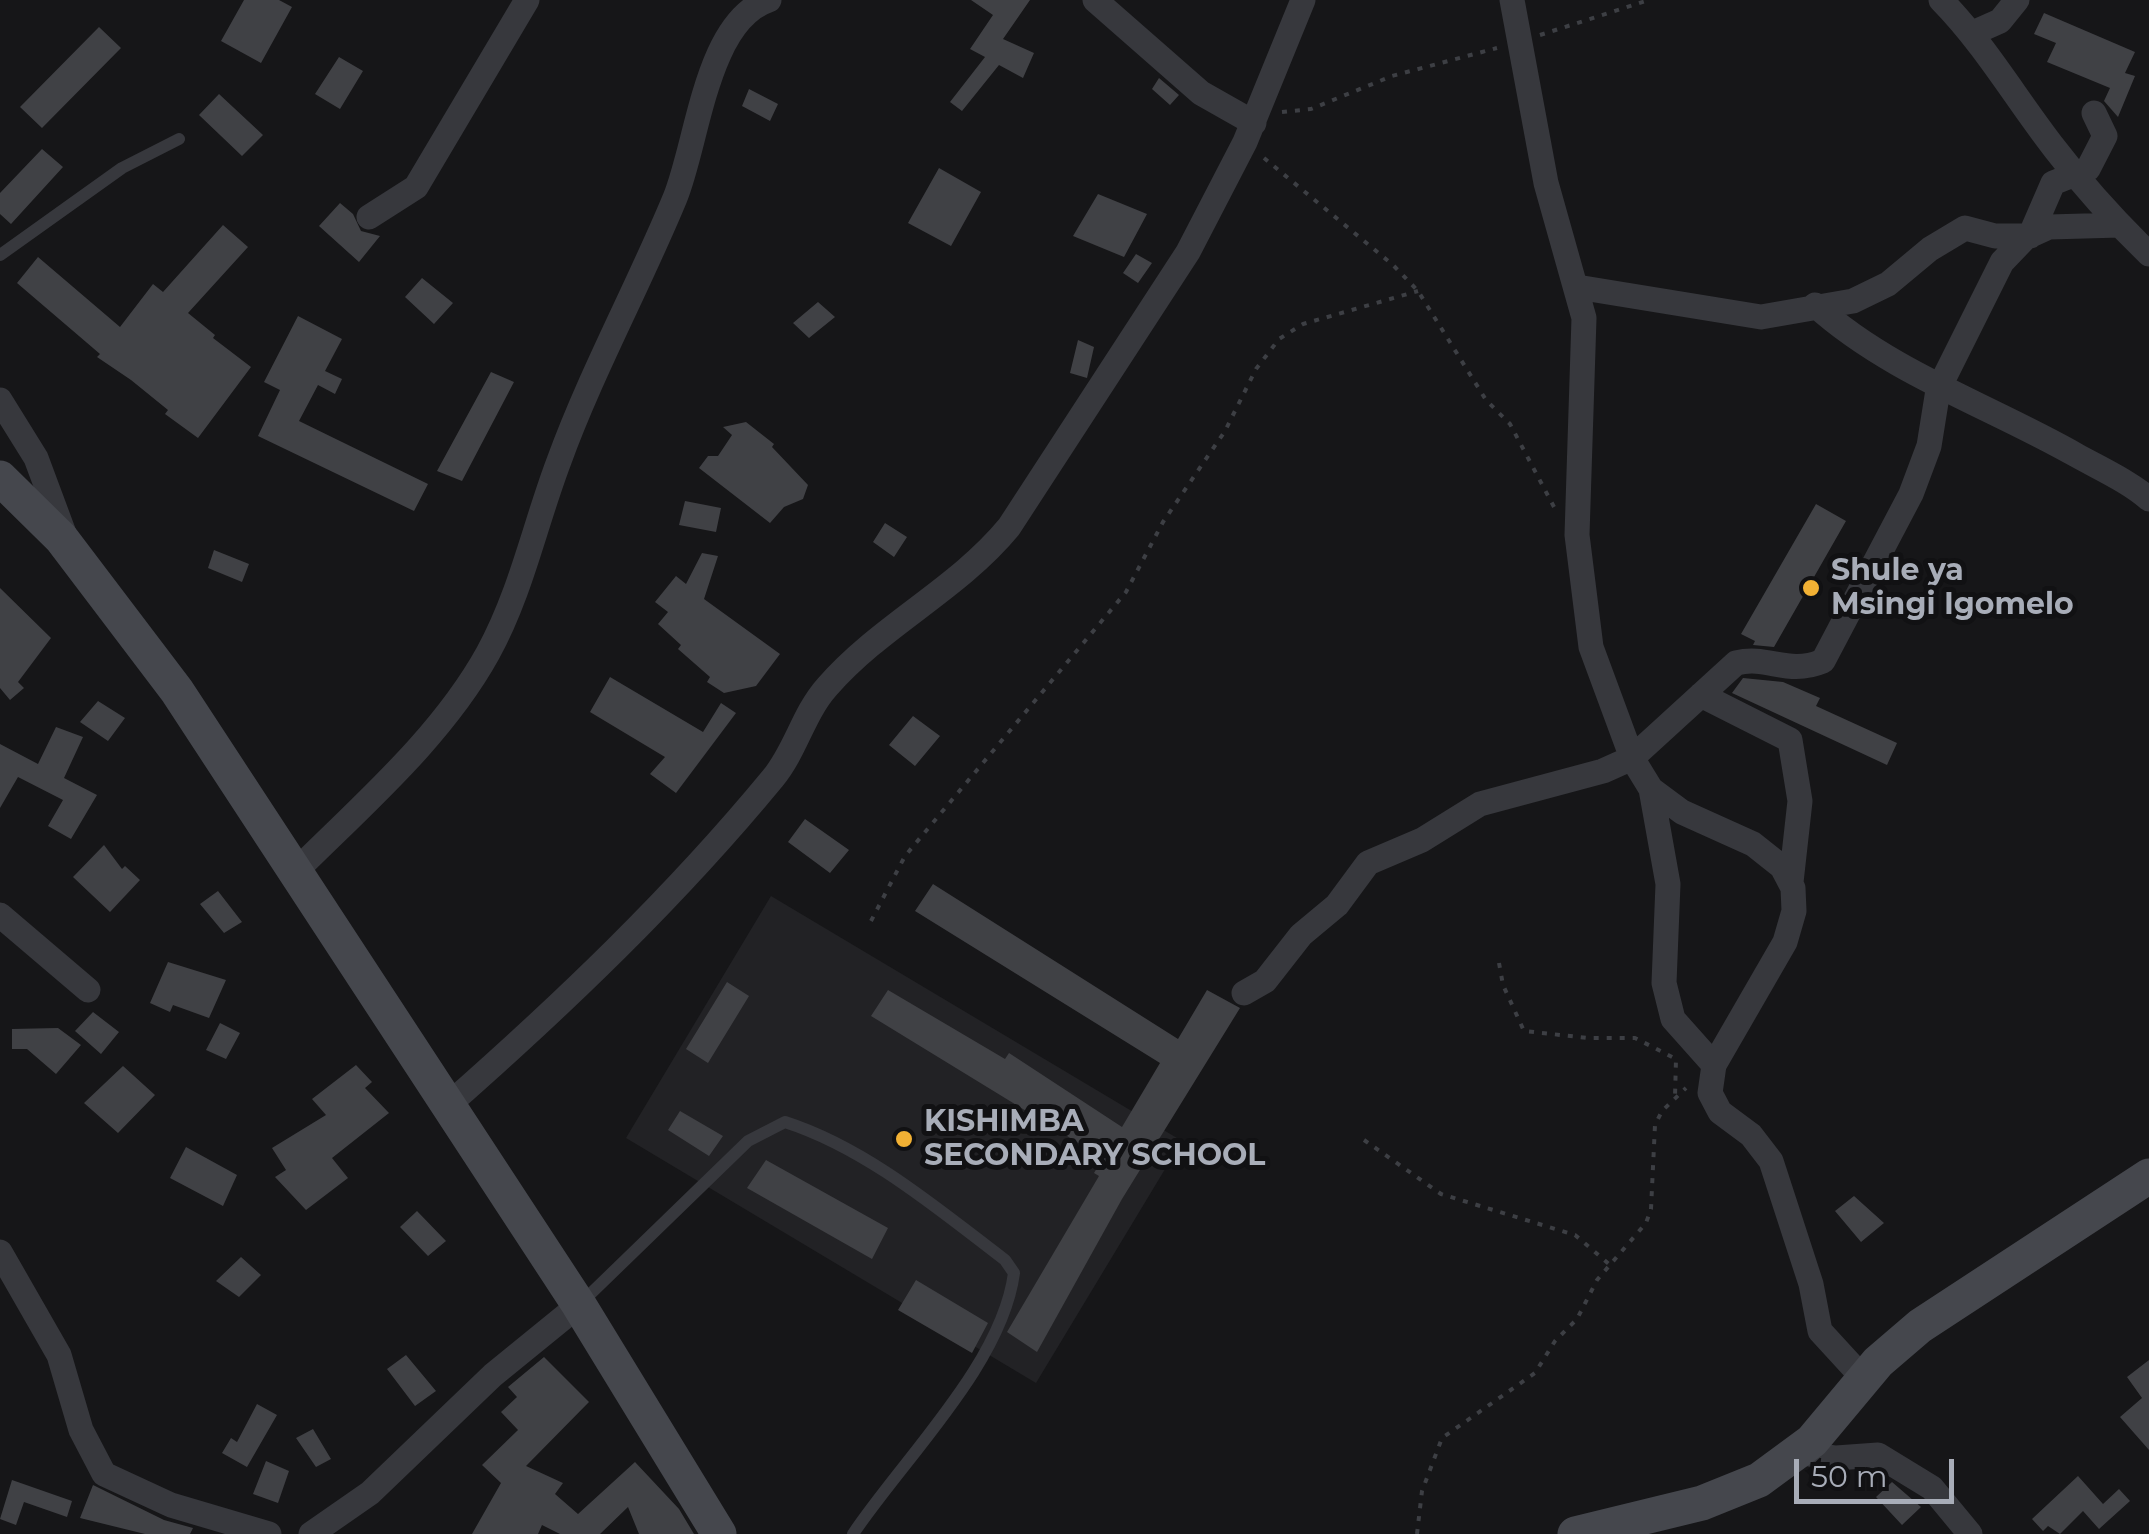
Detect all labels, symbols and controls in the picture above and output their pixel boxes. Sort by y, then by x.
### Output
place label: Shule ya Msingi Igomelo [1831,553,2074,624]
marker: Shule ya Msingi Igomelo [1800,577,1822,599]
place label: KISHIMBA SECONDARY SCHOOL [924,1104,1265,1174]
marker: KISHIMBA SECONDARY SCHOOL [893,1128,915,1150]
scale bar [1799,1439,1959,1501]
text: 50 m [1811,1458,1888,1495]

